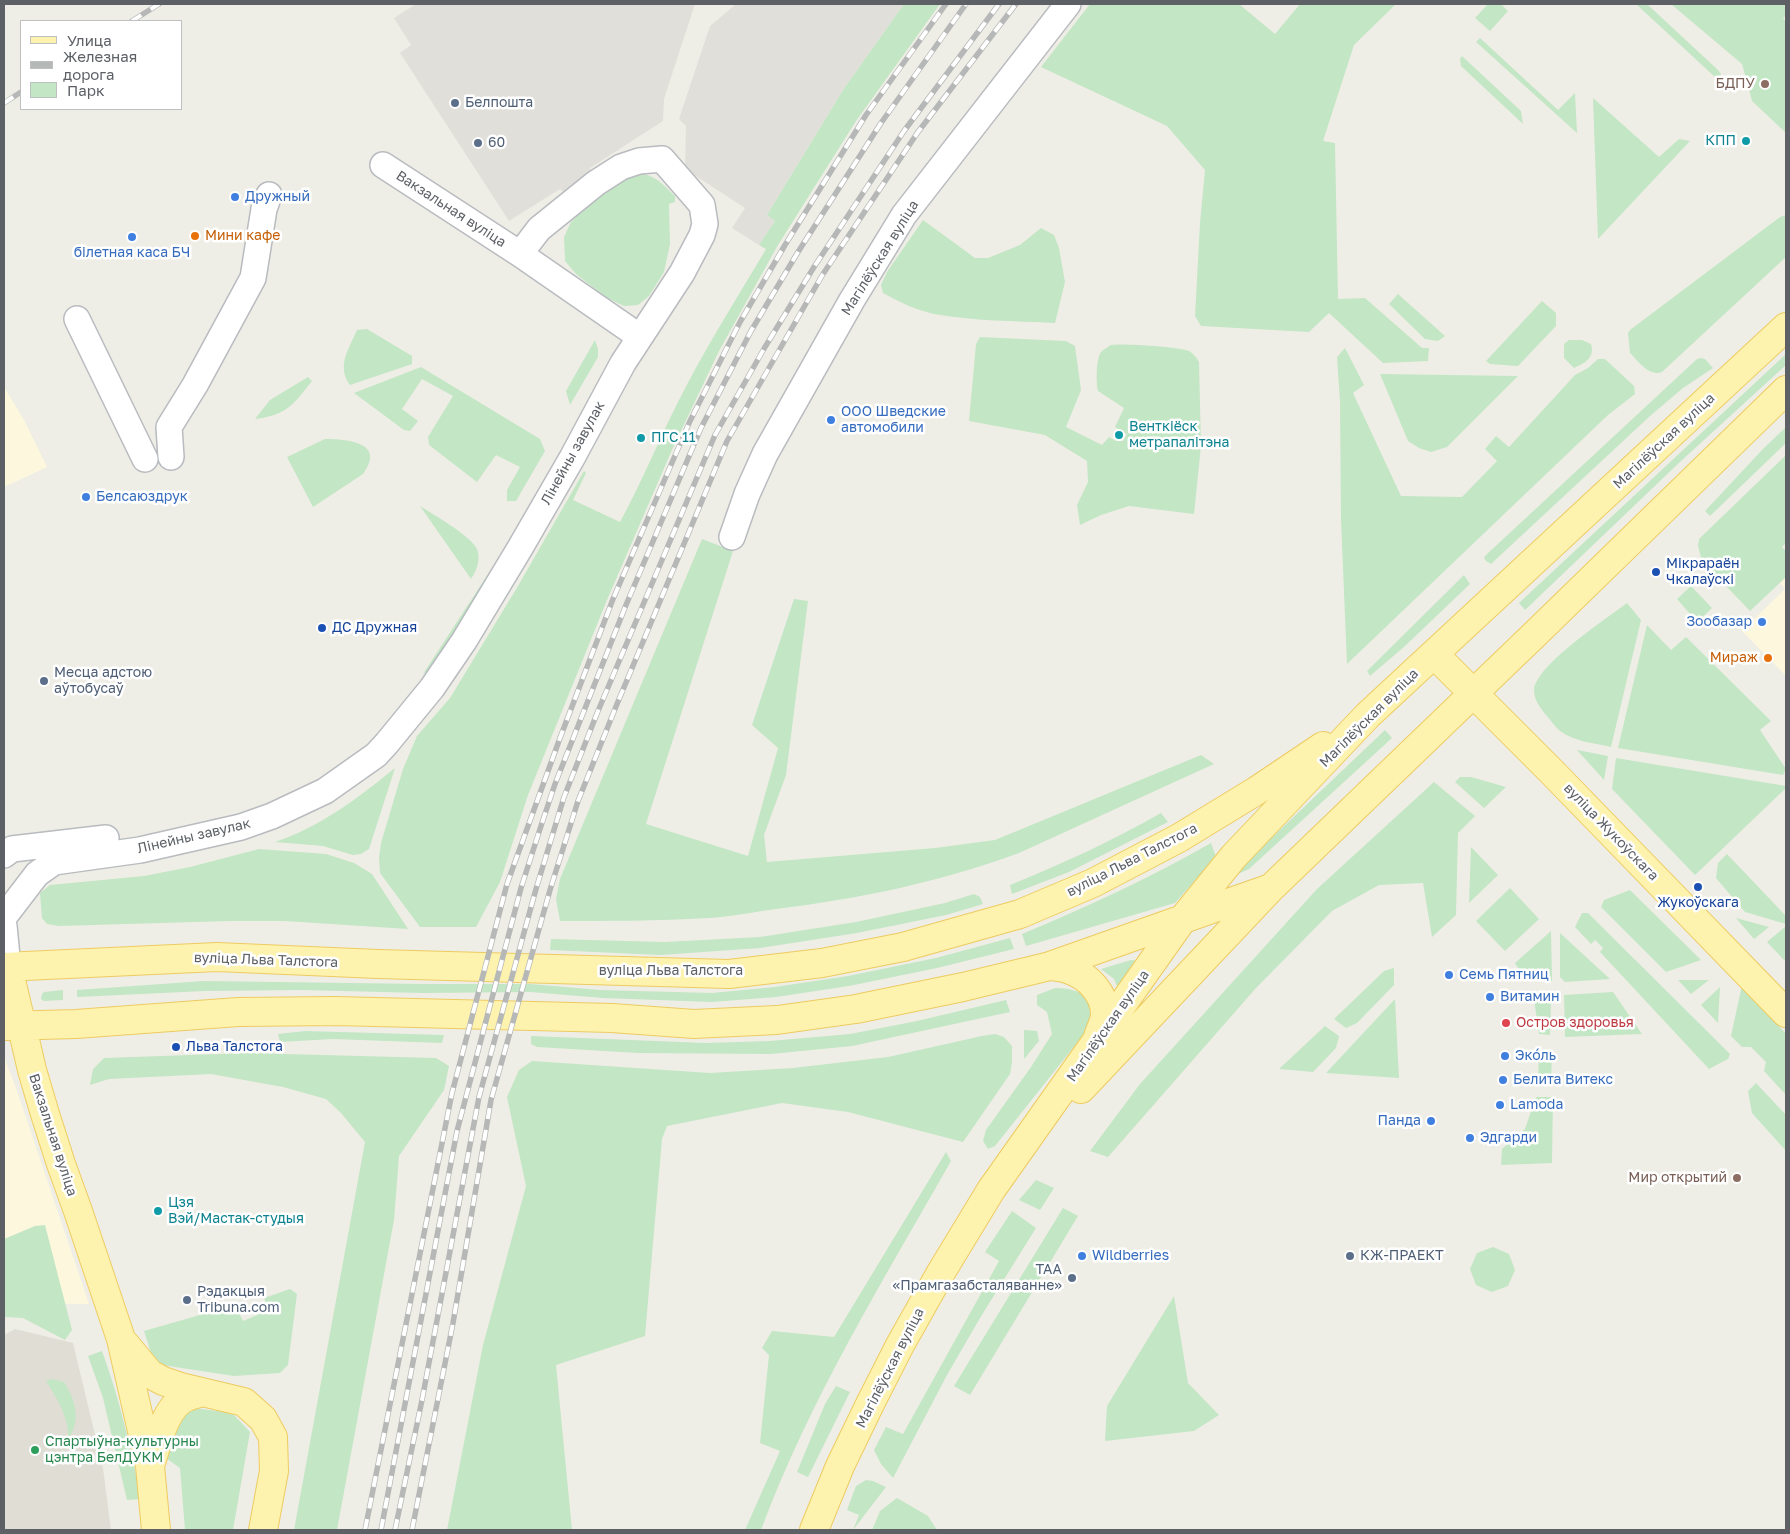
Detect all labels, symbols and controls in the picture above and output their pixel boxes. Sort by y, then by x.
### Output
legend [20,20,182,110]
text: Улица [67,31,112,49]
text: Железная дорога [63,47,137,83]
place label: БДПУ [1716,76,1755,92]
marker: БДПУ [1759,78,1771,90]
text: Парк [67,81,105,99]
place label: Белпошта [465,95,533,111]
marker: Белпошта [449,97,461,109]
place label: КПП [1705,133,1736,149]
place label: 60 [488,135,505,151]
marker: КПП [1740,135,1752,147]
marker: 60 [472,137,484,149]
street label: Вакзальная вуліца [393,167,509,251]
place label: Дружный [245,189,310,205]
marker: Дружный [229,191,241,203]
street label: Магілёўская вуліца [838,197,922,319]
place label: Мини кафе [205,228,280,244]
marker: Мини кафе [189,230,201,242]
marker: білетная каса БЧ [126,231,138,243]
place label: білетная каса БЧ [74,245,190,261]
street label: Магілёўская вуліца [1610,390,1718,492]
street label: Лінейны завулак [538,398,608,508]
place label: ООО Шведские автомобили [841,404,946,437]
marker: ООО Шведские автомобили [825,414,837,426]
place label: Венткіёск метрапалітэна [1129,419,1229,452]
marker: Венткіёск метрапалітэна [1113,429,1125,441]
place label: ПГС 11 [651,430,696,446]
marker: ПГС 11 [635,432,647,444]
place label: Белсаюздрук [96,489,188,505]
marker: Белсаюздрук [80,491,92,503]
place label: Мікрараён Чкалаўскі [1666,556,1740,588]
marker: Мікрараён Чкалаўскі [1650,566,1662,578]
place label: Зообазар [1686,614,1752,630]
marker: Зообазар [1756,616,1768,628]
place label: ДС Дружная [332,620,417,636]
marker: ДС Дружная [316,622,328,634]
place label: Мираж [1710,650,1758,666]
marker: Мираж [1762,652,1774,664]
place label: Месца адстою аўтобусаў [54,665,152,698]
street label: Магілёўская вуліца [1316,665,1422,771]
marker: Месца адстою аўтобусаў [38,675,50,687]
street label: вуліца Жукоўскага [1560,780,1662,884]
street label: Лінейны завулак [136,815,252,857]
street label: вуліца Льва Талстога [1064,820,1200,900]
marker: Жукоўскага [1692,881,1704,893]
place label: Жукоўскага [1657,895,1739,911]
street label: вуліца Льва Талстога [194,949,338,971]
street label: вуліца Льва Талстога [599,963,743,979]
street label: Магілёўская вуліца [1063,967,1153,1085]
place label: Семь Пятниц [1459,967,1549,983]
marker: Семь Пятниц [1443,969,1455,981]
place label: Витамин [1500,989,1560,1005]
marker: Витамин [1484,991,1496,1003]
place label: Остров здоровья [1516,1015,1634,1031]
marker: Остров здоровья [1500,1017,1512,1029]
place label: Льва Талстога [186,1039,283,1055]
marker: Льва Талстога [170,1041,182,1053]
place label: Эко́ль [1515,1048,1556,1064]
marker: Эко́ль [1499,1050,1511,1062]
street label: Вакзальная вуліца [25,1072,81,1198]
place label: Белита Витекс [1513,1072,1613,1088]
marker: Белита Витекс [1497,1074,1509,1086]
place label: Lamoda [1510,1097,1563,1113]
marker: Lamoda [1494,1099,1506,1111]
place label: Панда [1378,1113,1421,1129]
marker: Панда [1425,1115,1437,1127]
place label: Эдгарди [1480,1130,1537,1146]
marker: Эдгарди [1464,1132,1476,1144]
place label: Мир открытий [1628,1170,1727,1186]
marker: Мир открытий [1731,1172,1743,1184]
place label: Цзя Вэй/Мастак-студыя [168,1195,304,1228]
marker: Цзя Вэй/Мастак-студыя [152,1205,164,1217]
place label: Wildberries [1092,1248,1169,1264]
place label: КЖ-ПРАЕКТ [1360,1248,1444,1264]
marker: Wildberries [1076,1250,1088,1262]
marker: КЖ-ПРАЕКТ [1344,1250,1356,1262]
place label: ТАА «Прамгазабсталяванне» [893,1262,1062,1294]
marker: ТАА «Прамгазабсталяванне» [1066,1272,1078,1284]
place label: Рэдакцыя Tribuna.com [197,1284,280,1316]
marker: Рэдакцыя Tribuna.com [181,1294,193,1306]
street label: Магілёўская вуліца [852,1305,928,1431]
place label: Спартыўна-культурны цэнтра БелДУКМ [45,1434,199,1466]
marker: Спартыўна-культурны цэнтра БелДУКМ [29,1444,41,1456]

